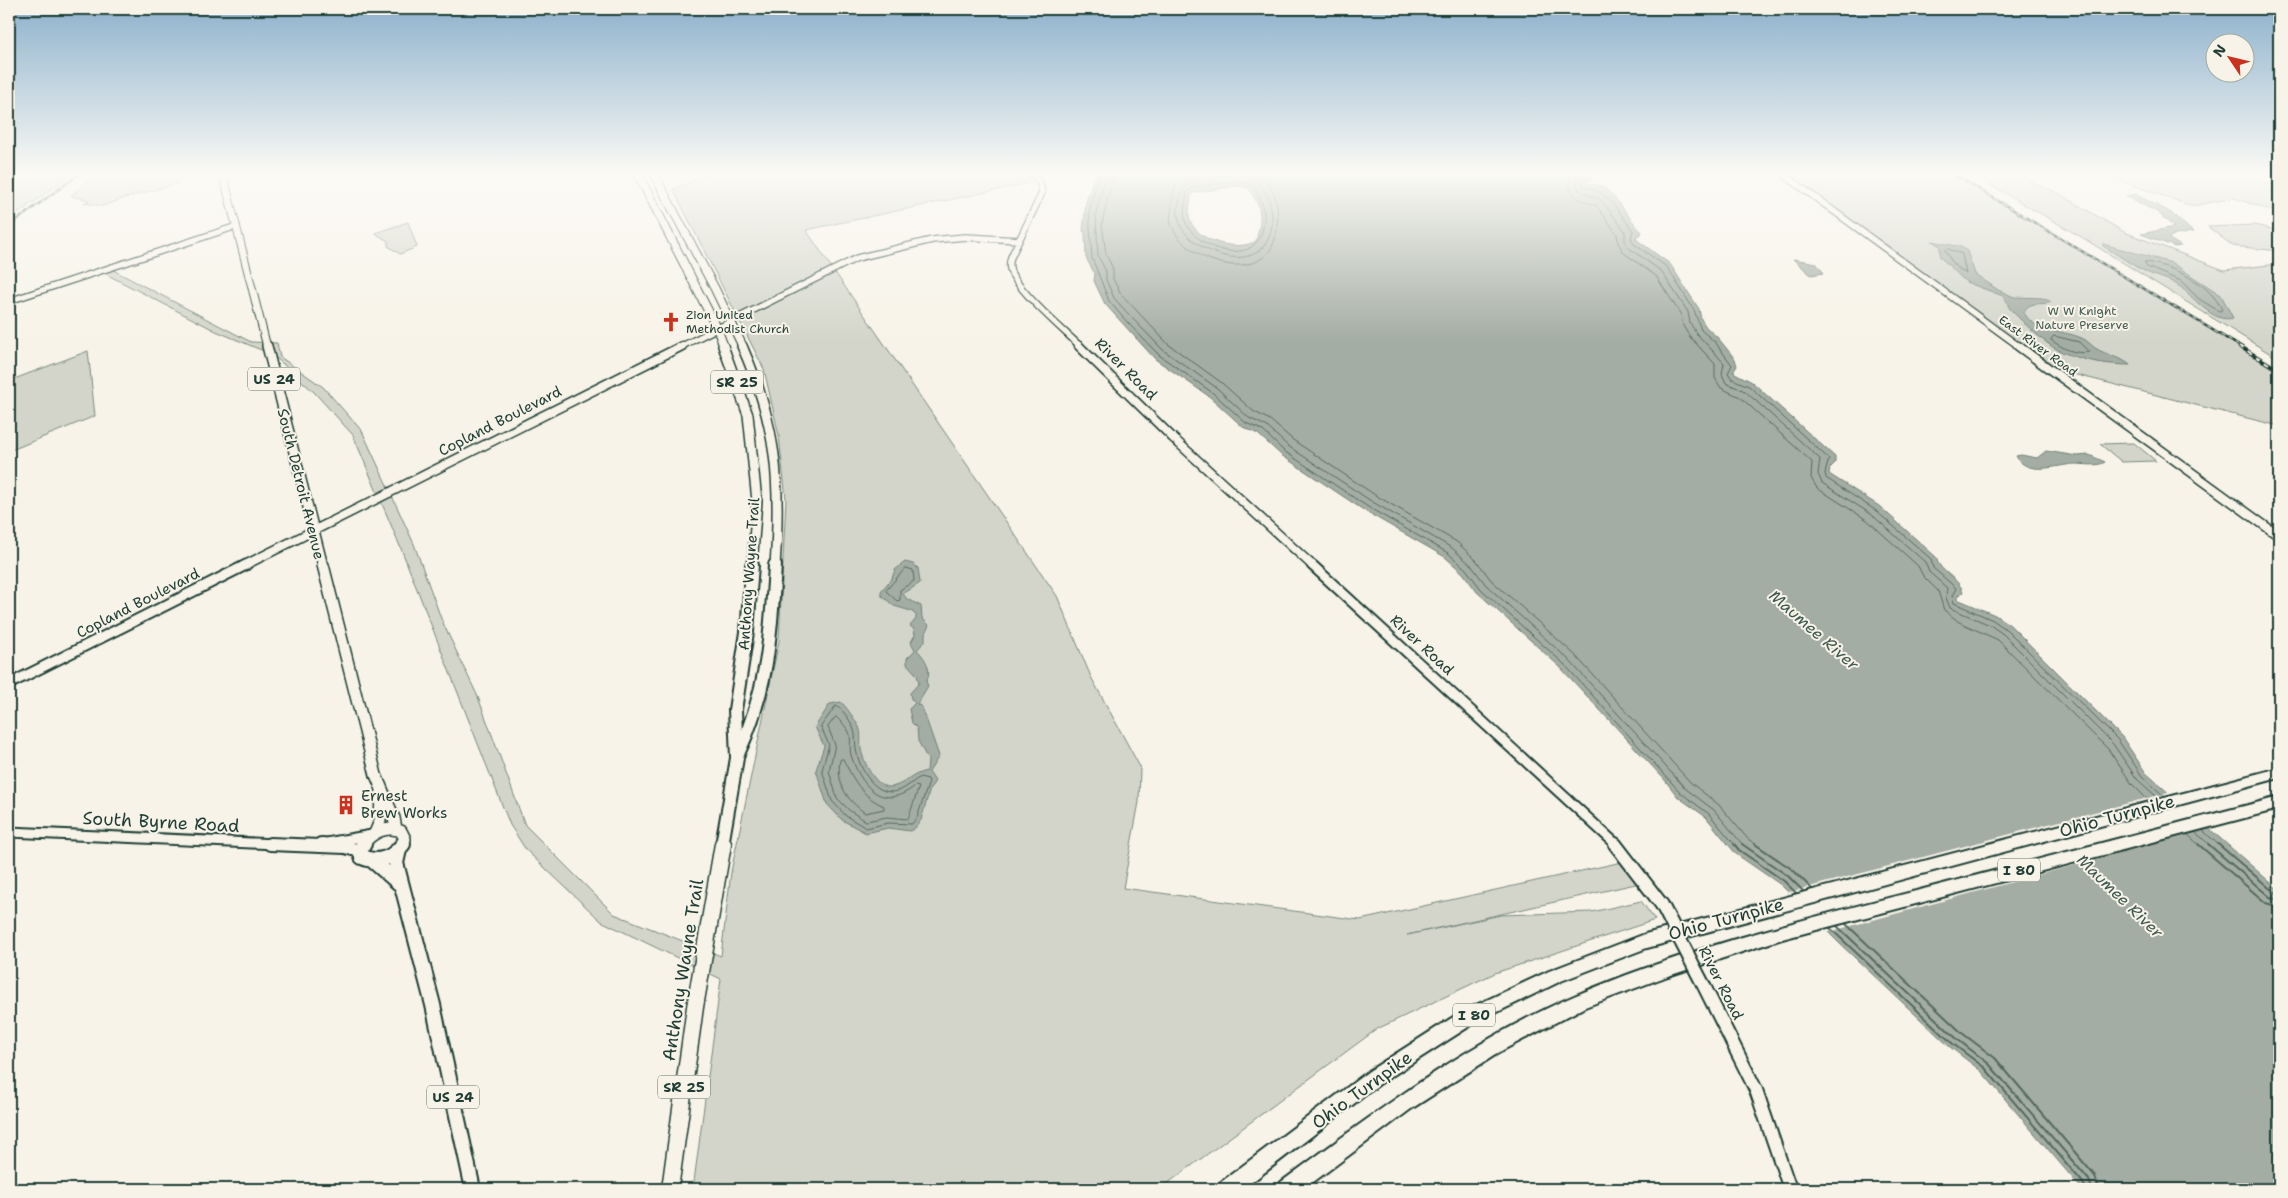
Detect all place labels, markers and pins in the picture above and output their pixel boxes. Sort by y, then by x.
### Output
place label: Zion United Methodist Church [686,307,789,337]
church icon: Zion United Methodist Church [660,311,682,333]
place label: Ernest Brew Works [361,786,448,823]
building icon: Ernest Brew Works [335,794,357,816]

